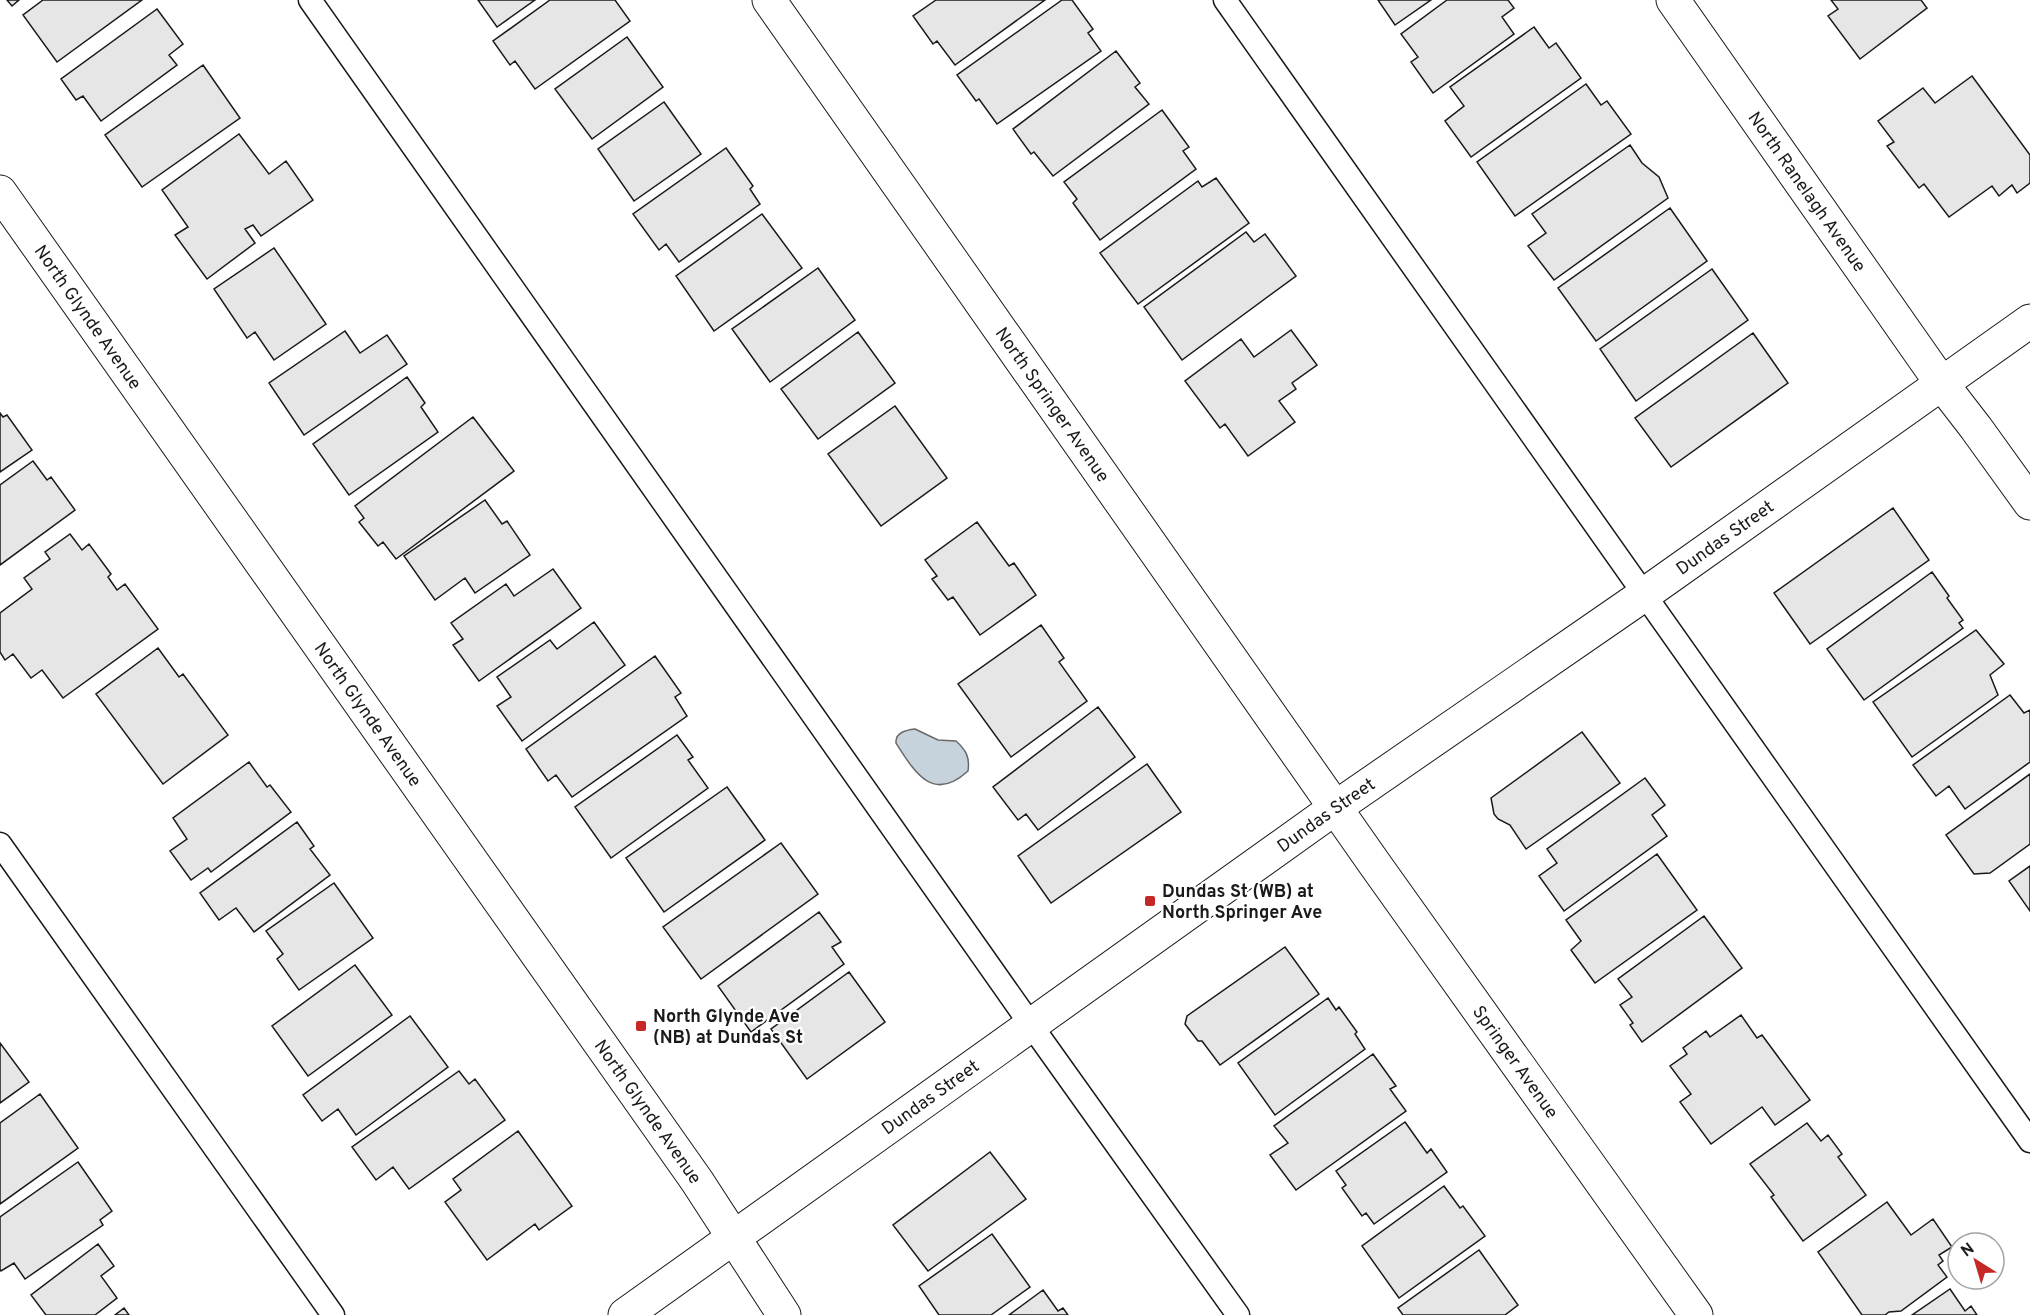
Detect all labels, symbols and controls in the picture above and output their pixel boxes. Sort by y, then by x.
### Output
street label: North Ranelagh Avenue [1742,108,1870,277]
street label: North Glynde Avenue [28,241,146,395]
street label: North Springer Avenue [989,323,1114,487]
street label: Dundas Street [1672,496,1779,581]
street label: North Glynde Avenue [308,638,426,792]
street label: Dundas Street [1273,774,1380,859]
place label: Dundas St (WB) at North Springer Ave [1162,881,1322,925]
marker: Dundas St (WB) at North Springer Ave [1143,894,1157,908]
street label: Springer Avenue [1466,1002,1562,1124]
place label: North Glynde Ave (NB) at Dundas St [653,1006,803,1050]
marker: North Glynde Ave (NB) at Dundas St [634,1019,648,1033]
street label: North Glynde Avenue [588,1036,706,1189]
street label: Dundas Street [878,1056,984,1141]
north arrow [1946,1231,2006,1291]
text: N [1958,1239,1979,1262]

